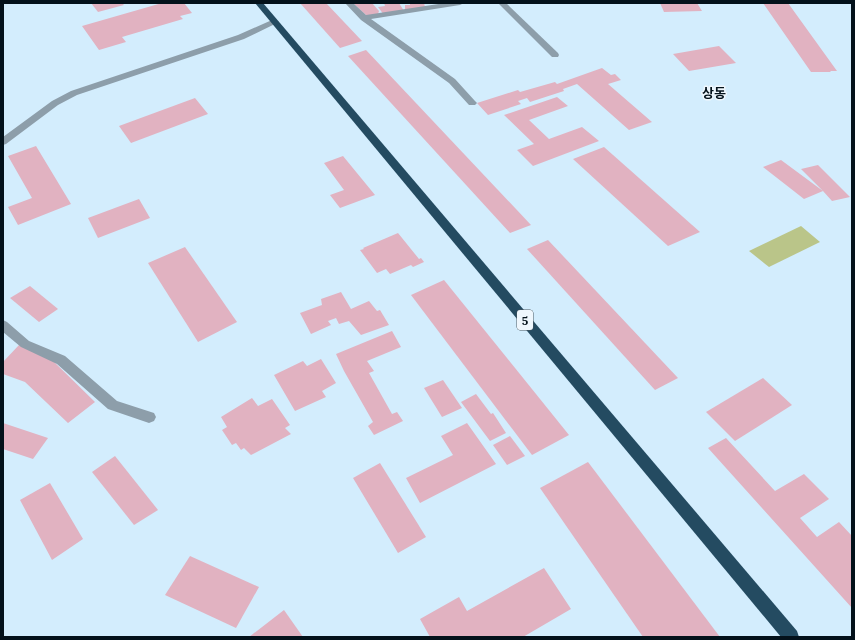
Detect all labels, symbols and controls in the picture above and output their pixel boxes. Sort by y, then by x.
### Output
district label: 상동 [702,85,726,102]
road number: 5 [517,310,533,330]

